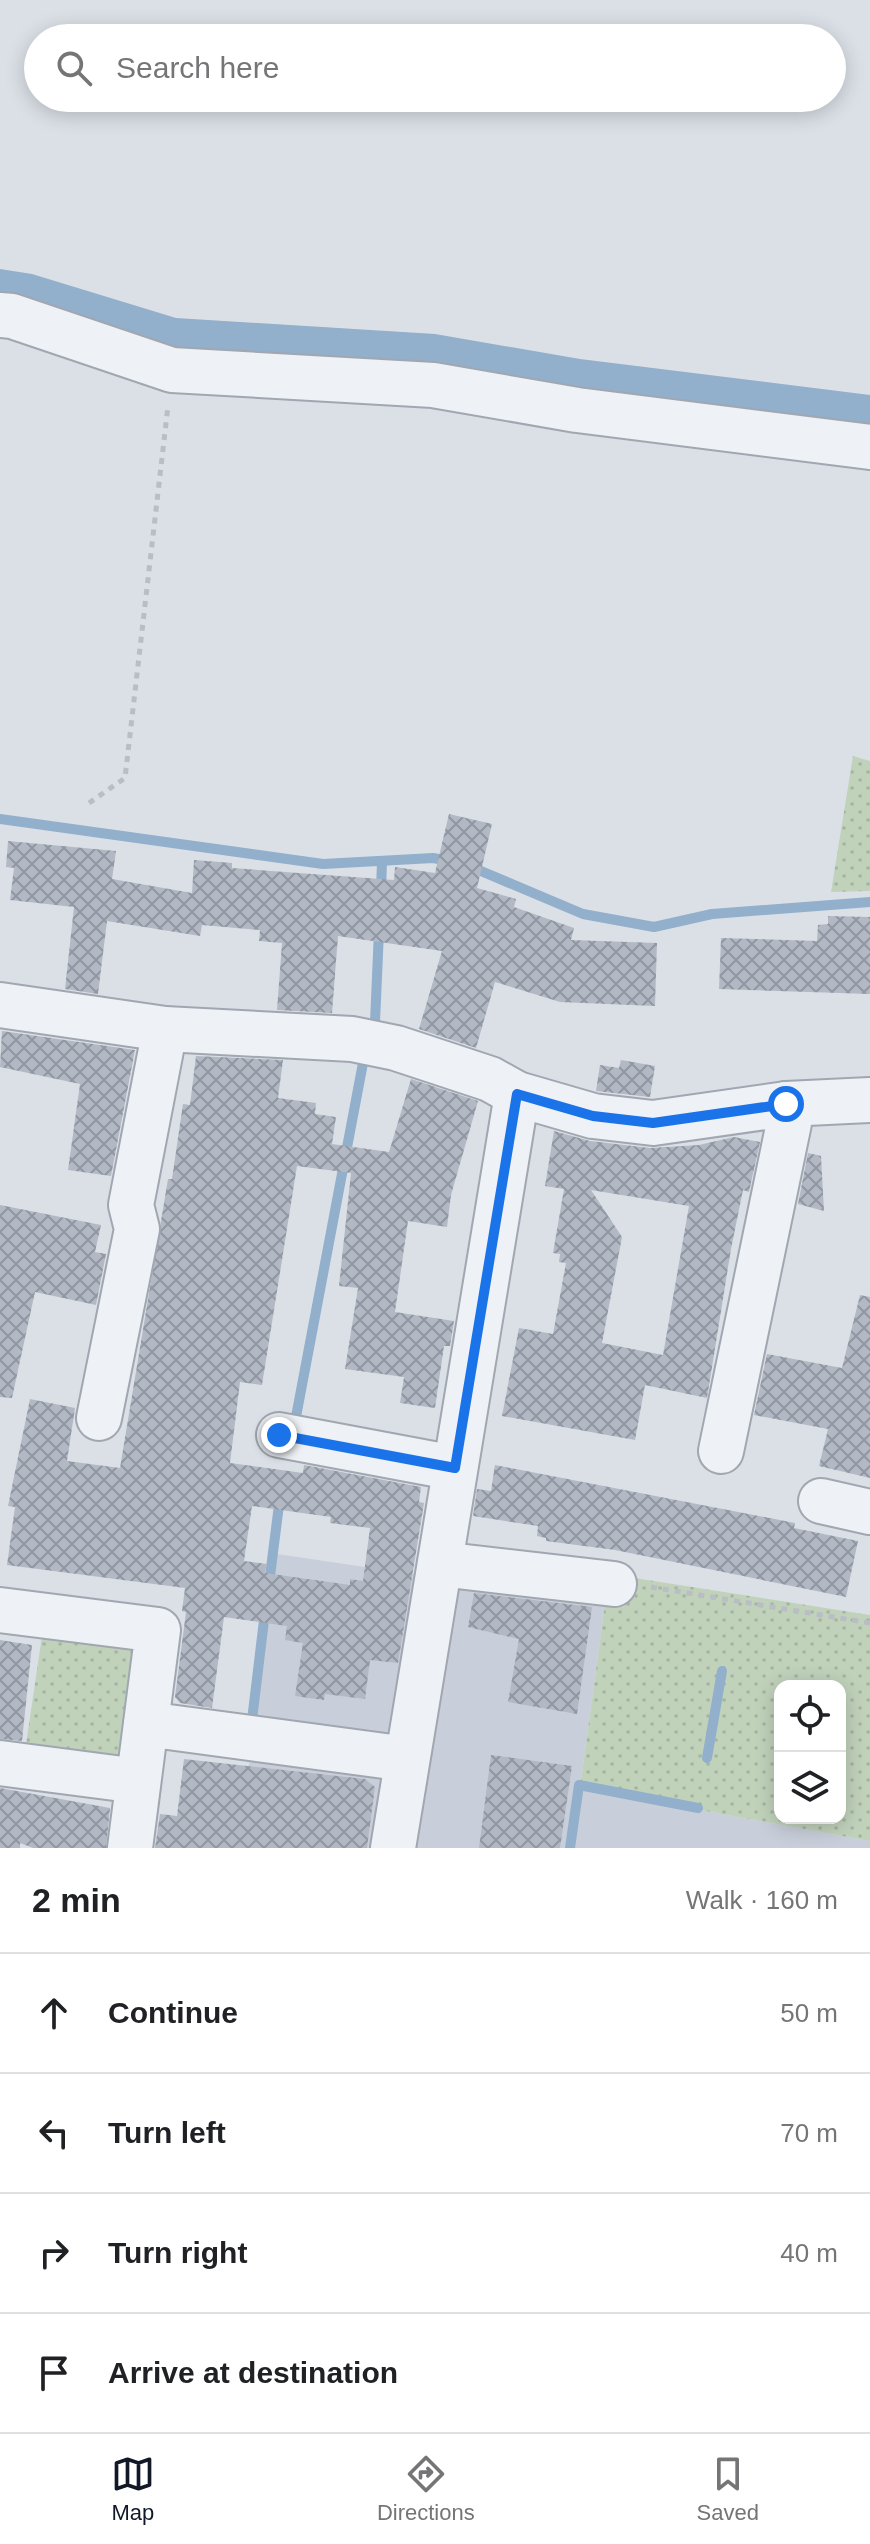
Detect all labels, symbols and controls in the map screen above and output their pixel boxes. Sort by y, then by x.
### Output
search box [24,24,846,112]
icon: search [52,46,96,90]
text: Search here [116,51,279,84]
route start [768,1086,804,1122]
route end [261,1417,297,1453]
map controls [774,1680,846,1824]
button: locate [774,1680,846,1752]
button: layers [774,1752,846,1824]
text: 2 min [32,1881,121,1919]
text: Walk · 160 m [686,1885,838,1915]
icon: ahead [32,1991,76,2035]
text: Continue [108,1996,238,2029]
text: 50 m [780,1998,838,2028]
icon: left [32,2111,76,2155]
text: Turn left [108,2116,226,2149]
text: 70 m [780,2118,838,2148]
icon: right [32,2231,76,2275]
text: Turn right [108,2236,247,2269]
text: 40 m [780,2238,838,2268]
icon: arrive [32,2351,76,2395]
text: Arrive at destination [108,2356,398,2389]
tab: Map [111,2452,155,2526]
tab: Directions [377,2452,475,2526]
tab: Saved [697,2452,759,2526]

